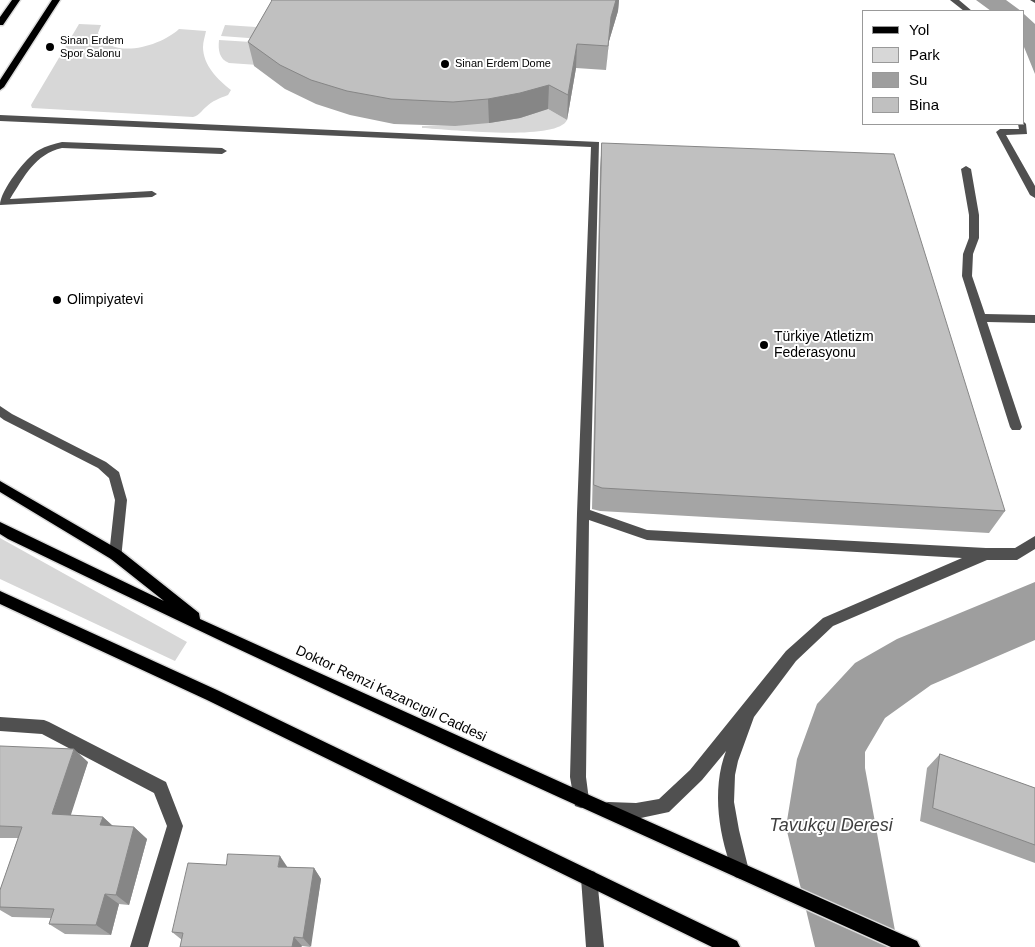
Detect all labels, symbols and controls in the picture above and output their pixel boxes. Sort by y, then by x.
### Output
legend [862,10,1025,125]
text: Yol [909,21,929,38]
place label: Sinan Erdem Spor Salonu [60,34,124,60]
marker: Sinan Erdem Spor Salonu [44,41,56,53]
text: Park [909,46,940,63]
place label: Sinan Erdem Dome [455,57,551,71]
marker: Sinan Erdem Dome [439,58,451,70]
text: Su [909,71,927,88]
text: Bina [909,96,939,113]
place label: Olimpiyatevi [67,292,143,308]
marker: Olimpiyatevi [51,294,63,306]
place label: Türkiye Atletizm Federasyonu [774,329,874,362]
marker: Türkiye Atletizm Federasyonu [758,339,770,351]
street label: Doktor Remzi Kazancıgil Caddesi [293,642,489,746]
water label: Tavukçu Deresi [769,815,893,837]

